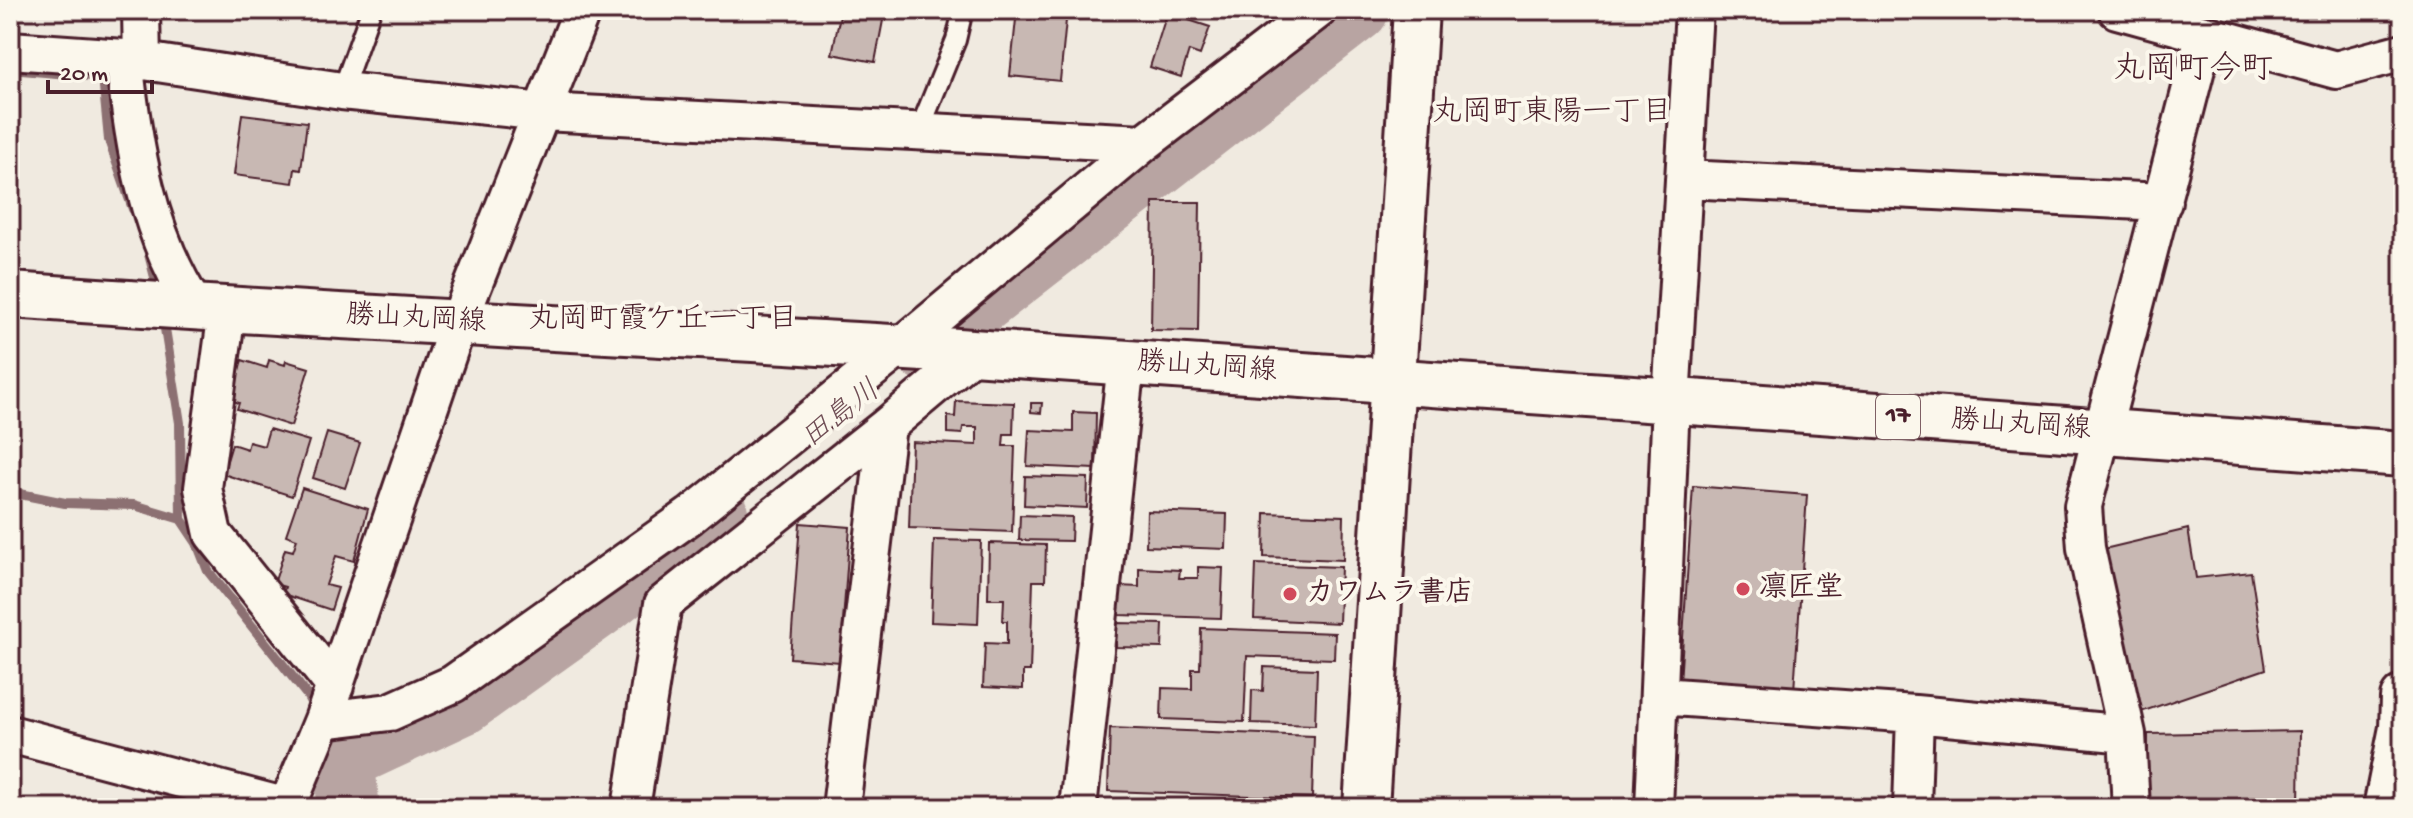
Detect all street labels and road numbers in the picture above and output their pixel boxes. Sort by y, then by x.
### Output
street label: 勝山丸岡線 [345,299,487,340]
street label: 勝山丸岡線 [1136,346,1278,389]
road number: 17 [1876,395,1920,439]
street label: 勝山丸岡線 [1950,404,2092,447]

